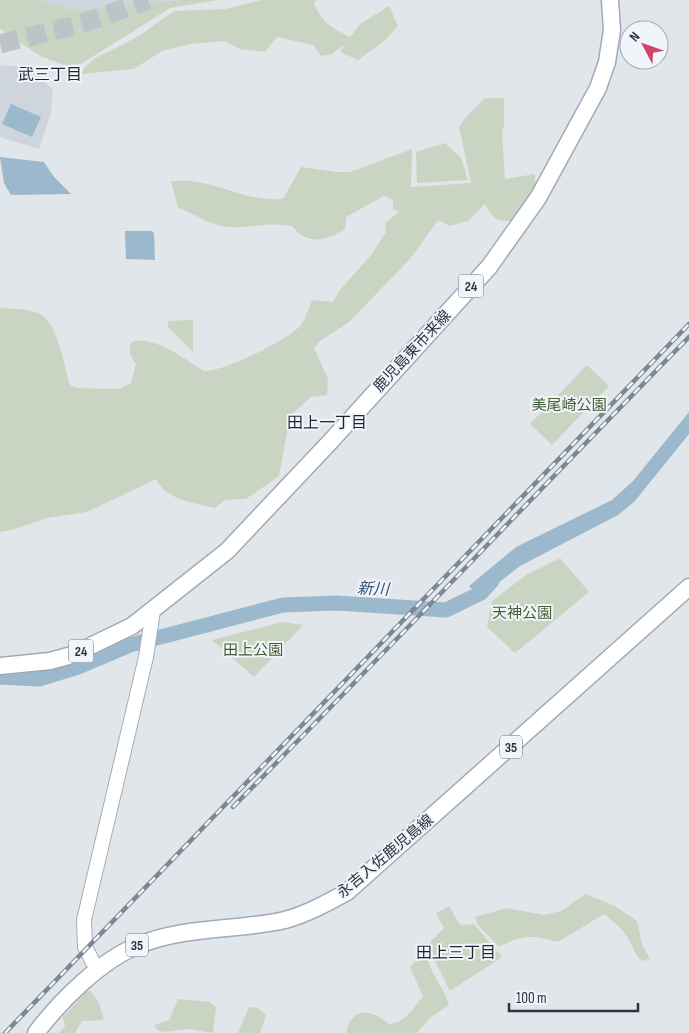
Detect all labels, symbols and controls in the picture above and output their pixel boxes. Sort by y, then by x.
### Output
north arrow [619,20,669,70]
text: N [626,28,643,45]
district label: 武三丁目 [18,66,82,85]
road number: 24 [458,274,484,298]
street label: 鹿児島東市来線 [370,306,455,396]
park label: 美尾崎公園 [531,396,607,415]
district label: 田上一丁目 [287,414,367,433]
water label: 新川 [356,579,391,600]
park label: 天神公園 [492,604,552,623]
road number: 24 [68,640,94,662]
park label: 田上公園 [223,641,283,660]
road number: 35 [500,736,522,759]
street label: 永吉入佐鹿児島線 [333,811,437,902]
road number: 35 [126,934,148,956]
district label: 田上三丁目 [416,944,496,963]
scale bar [509,980,638,1012]
text: 100 m [516,989,547,1008]

